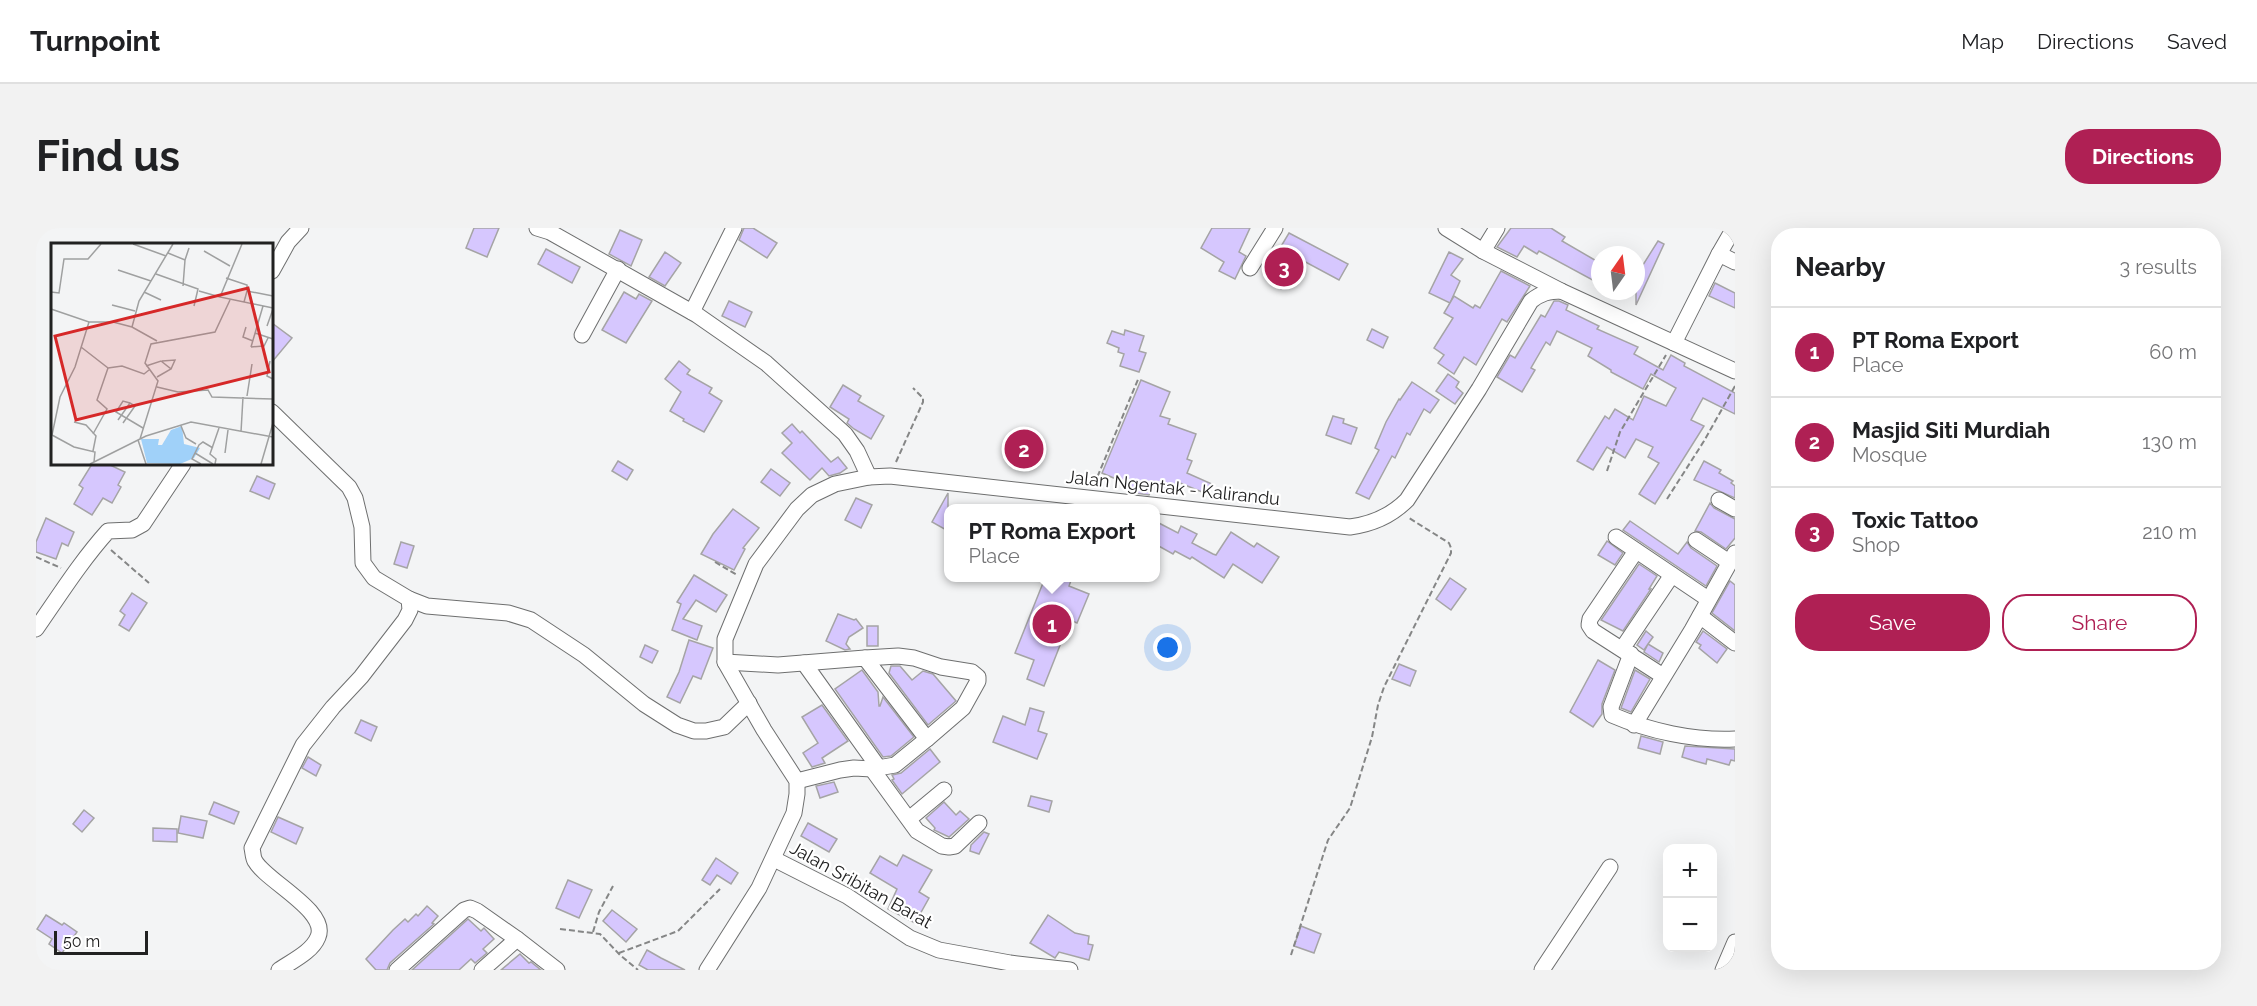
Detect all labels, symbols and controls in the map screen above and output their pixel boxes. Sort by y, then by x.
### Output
text: Turnpoint [30,25,160,58]
text: Map [1961,29,2004,54]
text: Directions [2037,29,2134,54]
text: Saved [2167,29,2227,54]
button: Directions [2065,129,2221,184]
text: Find us [36,132,180,181]
inset map [51,243,273,465]
pin: 3 [1264,244,1304,290]
north arrow [1591,246,1645,300]
text: Nearby [1795,252,1885,282]
text: 3 results [2119,255,2197,279]
text: PT Roma Export [1852,327,2019,353]
text: 1 [1810,340,1819,364]
text: 60 m [2149,340,2197,364]
text: Place [1852,353,1903,377]
text: Masjid Siti Murdiah [1852,417,2050,443]
pin: 2 [1004,426,1044,472]
text: 2 [1809,430,1820,454]
text: 130 m [2142,430,2197,454]
text: Mosque [1852,443,1927,467]
street label: Jalan Ngentak - Kalirandu [1065,466,1281,509]
popup [944,504,1160,582]
text: Toxic Tattoo [1852,507,1978,533]
text: PT Roma Export [968,518,1136,544]
text: 3 [1809,520,1820,544]
text: 210 m [2142,520,2197,544]
text: Shop [1852,533,1900,557]
text: Place [968,544,1020,568]
button: Save [1795,594,1990,651]
button: Share [2002,594,2197,651]
pin: 1 [1032,602,1072,646]
your location [1153,633,1182,662]
street label: Jalan Sribitan Barat [787,837,936,932]
map controls [1663,844,1717,952]
button: + [1663,844,1717,898]
button: − [1663,898,1717,952]
scale bar [54,928,148,956]
text: 50 m [63,932,100,951]

